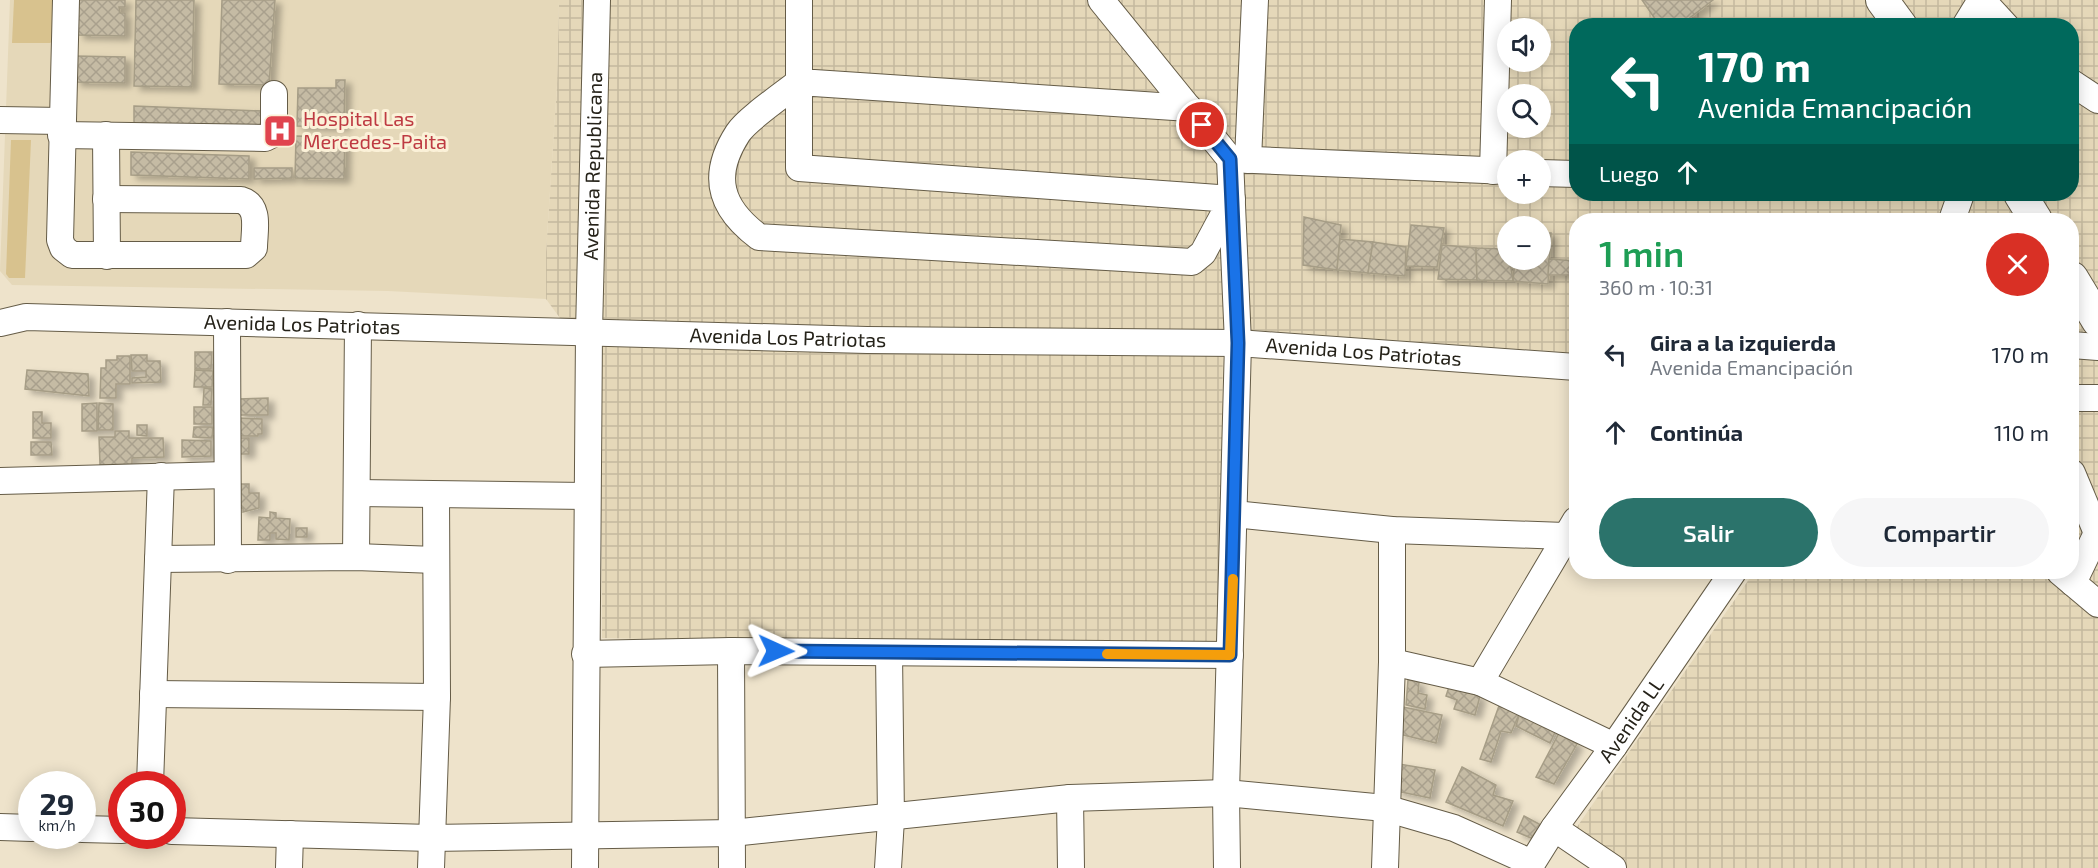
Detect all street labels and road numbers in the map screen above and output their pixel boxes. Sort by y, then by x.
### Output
street label: Avenida Republicana [578,72,606,261]
street label: Avenida Los Patriotas [204,309,401,338]
street label: Avenida Los Patriotas [690,322,886,351]
street label: Avenida Los Patriotas [1265,332,1463,370]
street label: Avenida LL [1593,673,1668,767]

